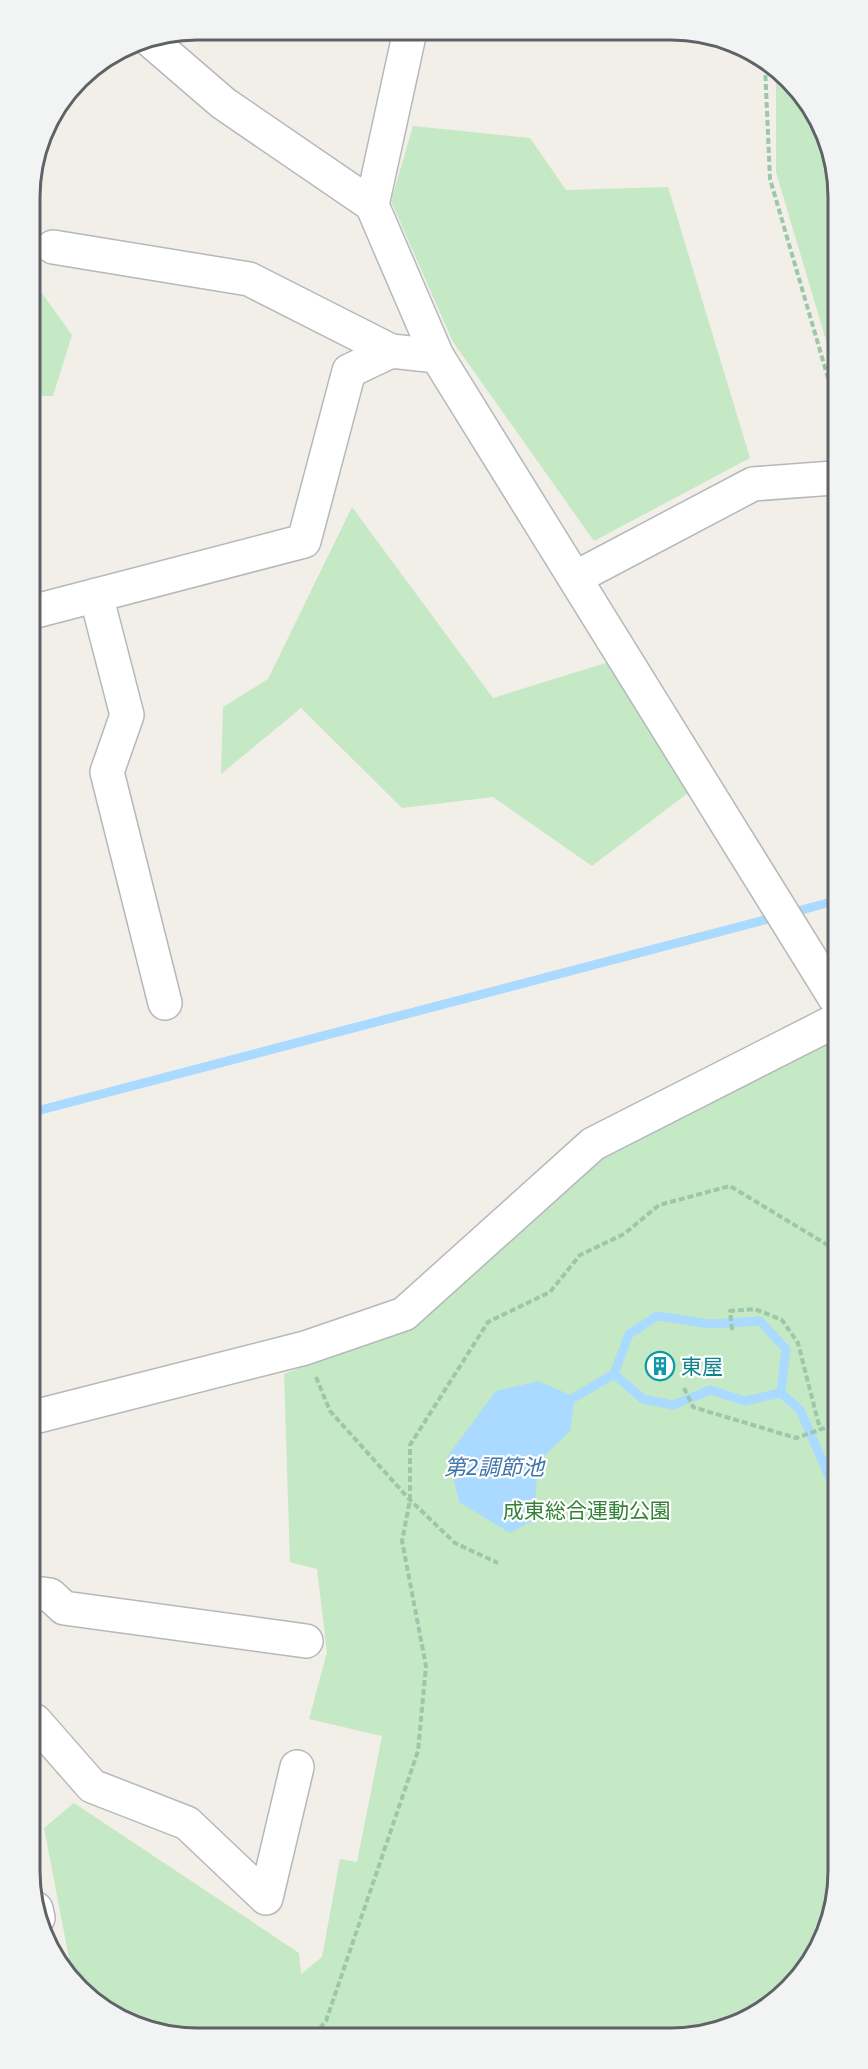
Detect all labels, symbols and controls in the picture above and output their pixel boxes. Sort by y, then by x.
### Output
building icon: 東屋 [644,1350,676,1382]
place label: 東屋 [681,1352,723,1380]
water label: 第2調節池 [444,1451,546,1481]
park label: 成東総合運動公園 [503,1496,671,1524]

